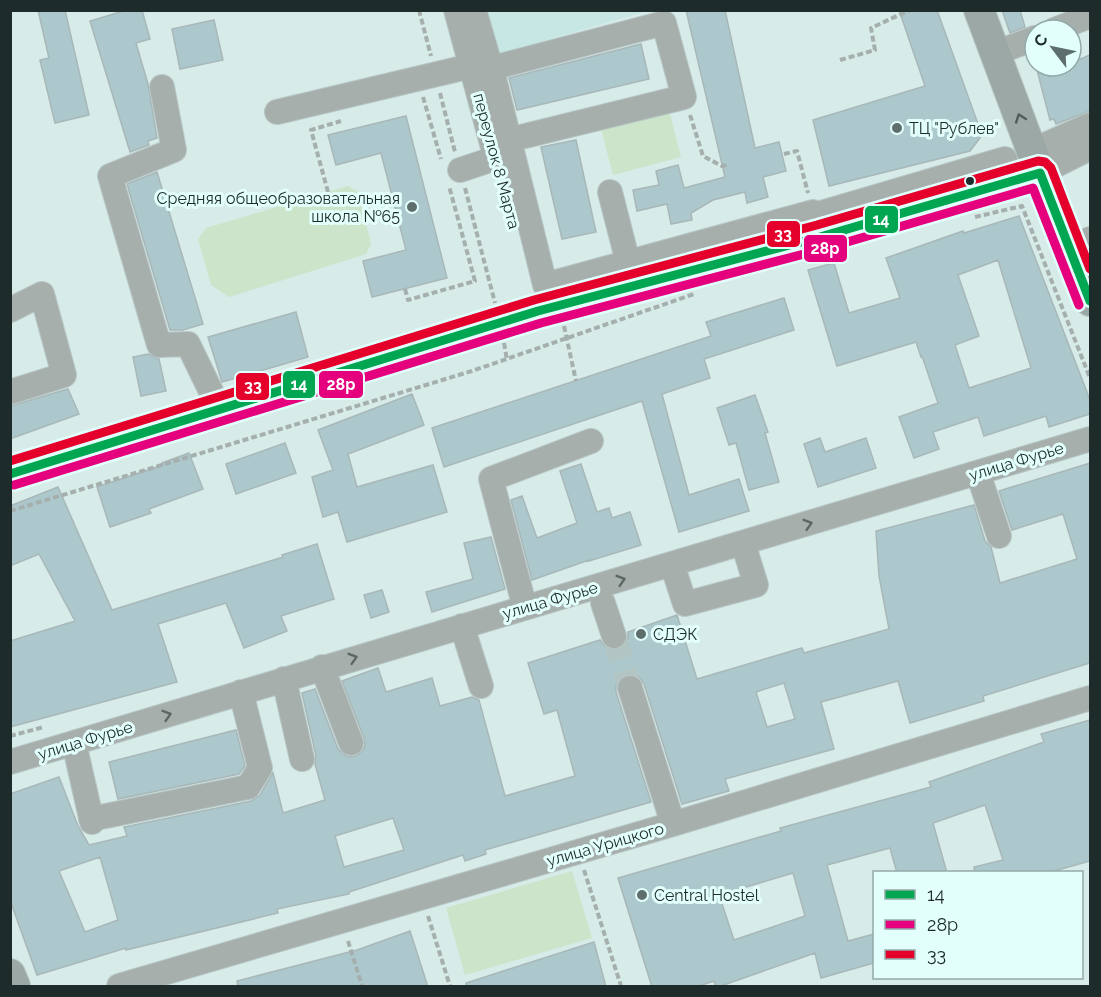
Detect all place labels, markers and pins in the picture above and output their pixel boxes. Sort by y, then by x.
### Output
place label: ТЦ "Рублев" [909,119,999,138]
marker: ТЦ "Рублев" [890,121,904,135]
unlabelled marker [964,175,976,187]
place label: Средняя общеобразовательная школа №65 [157,189,400,226]
marker: Средняя общеобразовательная школа №65 [405,200,419,214]
place label: СДЭК [653,625,697,644]
marker: СДЭК [634,627,648,641]
place label: Central Hostel [654,886,760,905]
marker: Central Hostel [635,888,649,902]

